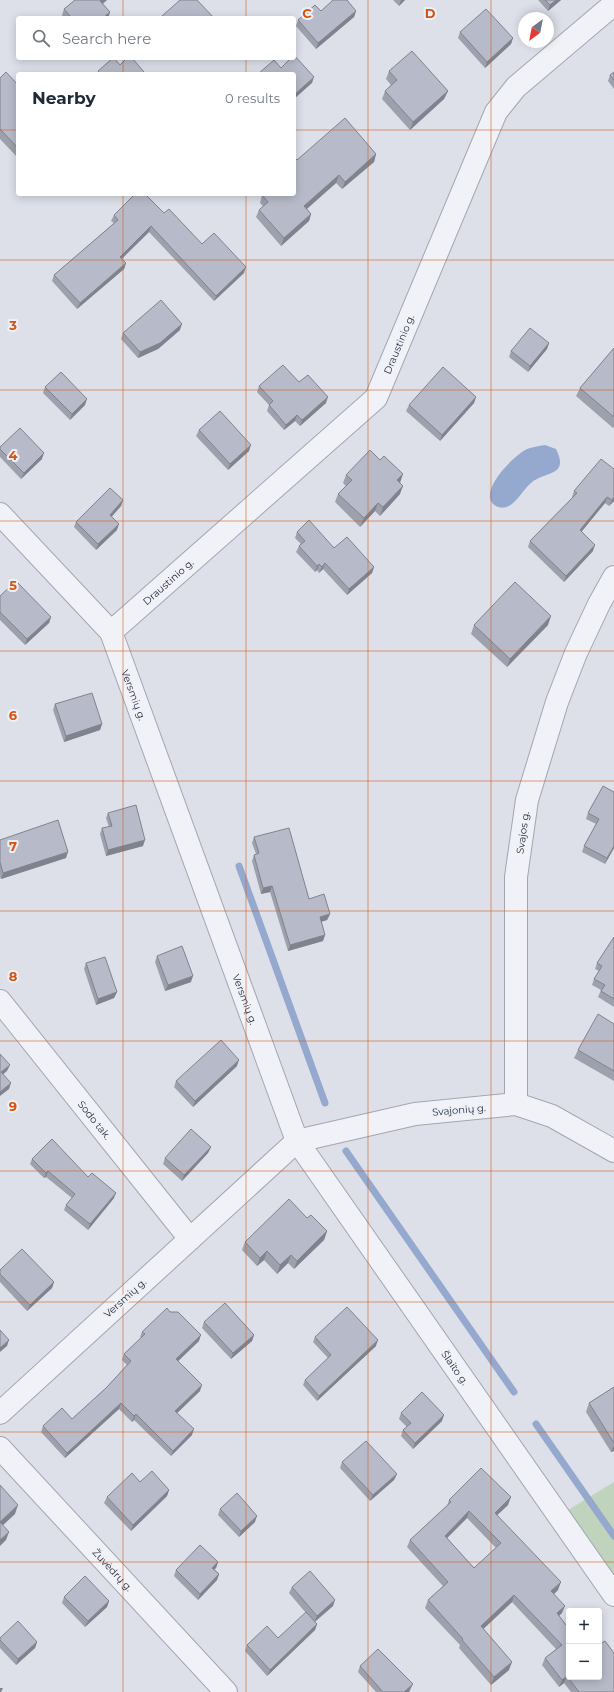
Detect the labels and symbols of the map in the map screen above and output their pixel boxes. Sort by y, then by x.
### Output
text: C [302,5,312,21]
text: D [425,5,436,21]
north arrow [518,12,554,48]
street label: Draustinio g. [380,312,417,376]
text: 3 [8,317,17,333]
text: 4 [9,447,18,463]
street label: Draustinio g. [140,556,196,608]
text: 5 [9,577,17,593]
street label: Versmių g. [119,668,149,722]
text: 6 [9,707,18,723]
street label: Svajos g. [513,810,532,855]
text: 7 [9,838,17,854]
text: 8 [9,968,18,984]
street label: Versmių g. [230,972,260,1026]
text: 9 [9,1098,17,1114]
street label: Sodo tak. [75,1098,114,1142]
street label: Svajonių g. [432,1101,486,1119]
street label: Versmių g. [101,1275,149,1321]
street label: Šlaito g. [439,1348,472,1387]
street label: Žuvėdrų g. [90,1546,136,1594]

